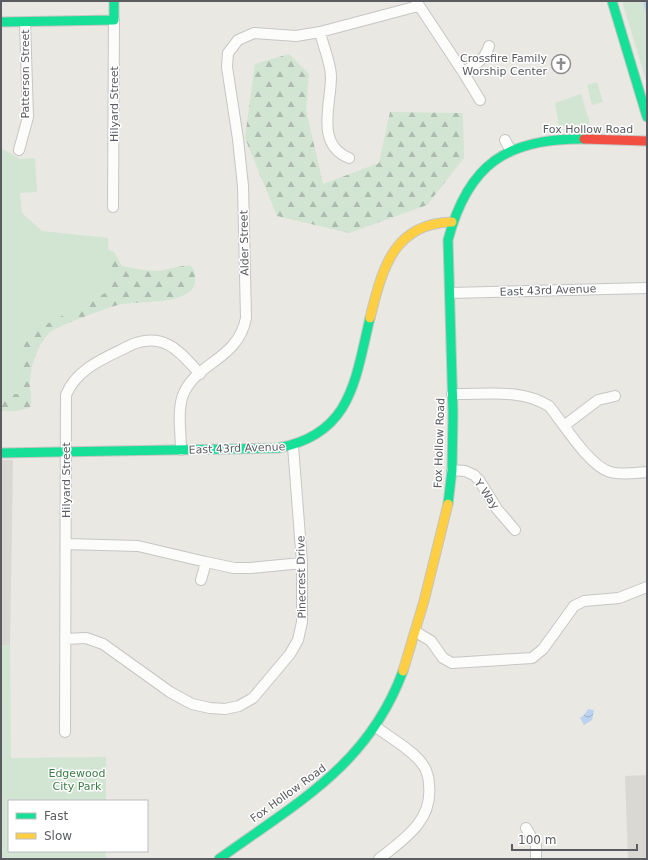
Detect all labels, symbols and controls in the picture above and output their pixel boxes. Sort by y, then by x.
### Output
street label: Patterson Street [19,29,32,119]
place label: Crossfire Family Worship Center [460,52,547,78]
church icon: Crossfire Family Worship Center [550,53,572,75]
street label: Hilyard Street [108,65,121,142]
street label: Fox Hollow Road [543,123,633,136]
street label: Alder Street [237,209,252,276]
street label: East 43rd Avenue [499,282,597,299]
street label: Fox Hollow Road [431,398,448,488]
street label: East 43rd Avenue [188,440,286,457]
street label: Hilyard Street [60,441,73,518]
street label: Y Way [471,476,502,512]
street label: Pinecrest Drive [294,535,309,619]
street label: Fox Hollow Road [248,762,329,825]
park label: Edgewood City Park [48,767,106,793]
legend [8,800,148,852]
text: Fast [44,809,68,823]
scale bar [512,826,637,852]
text: Slow [44,829,72,843]
text: 100 m [518,833,556,847]

